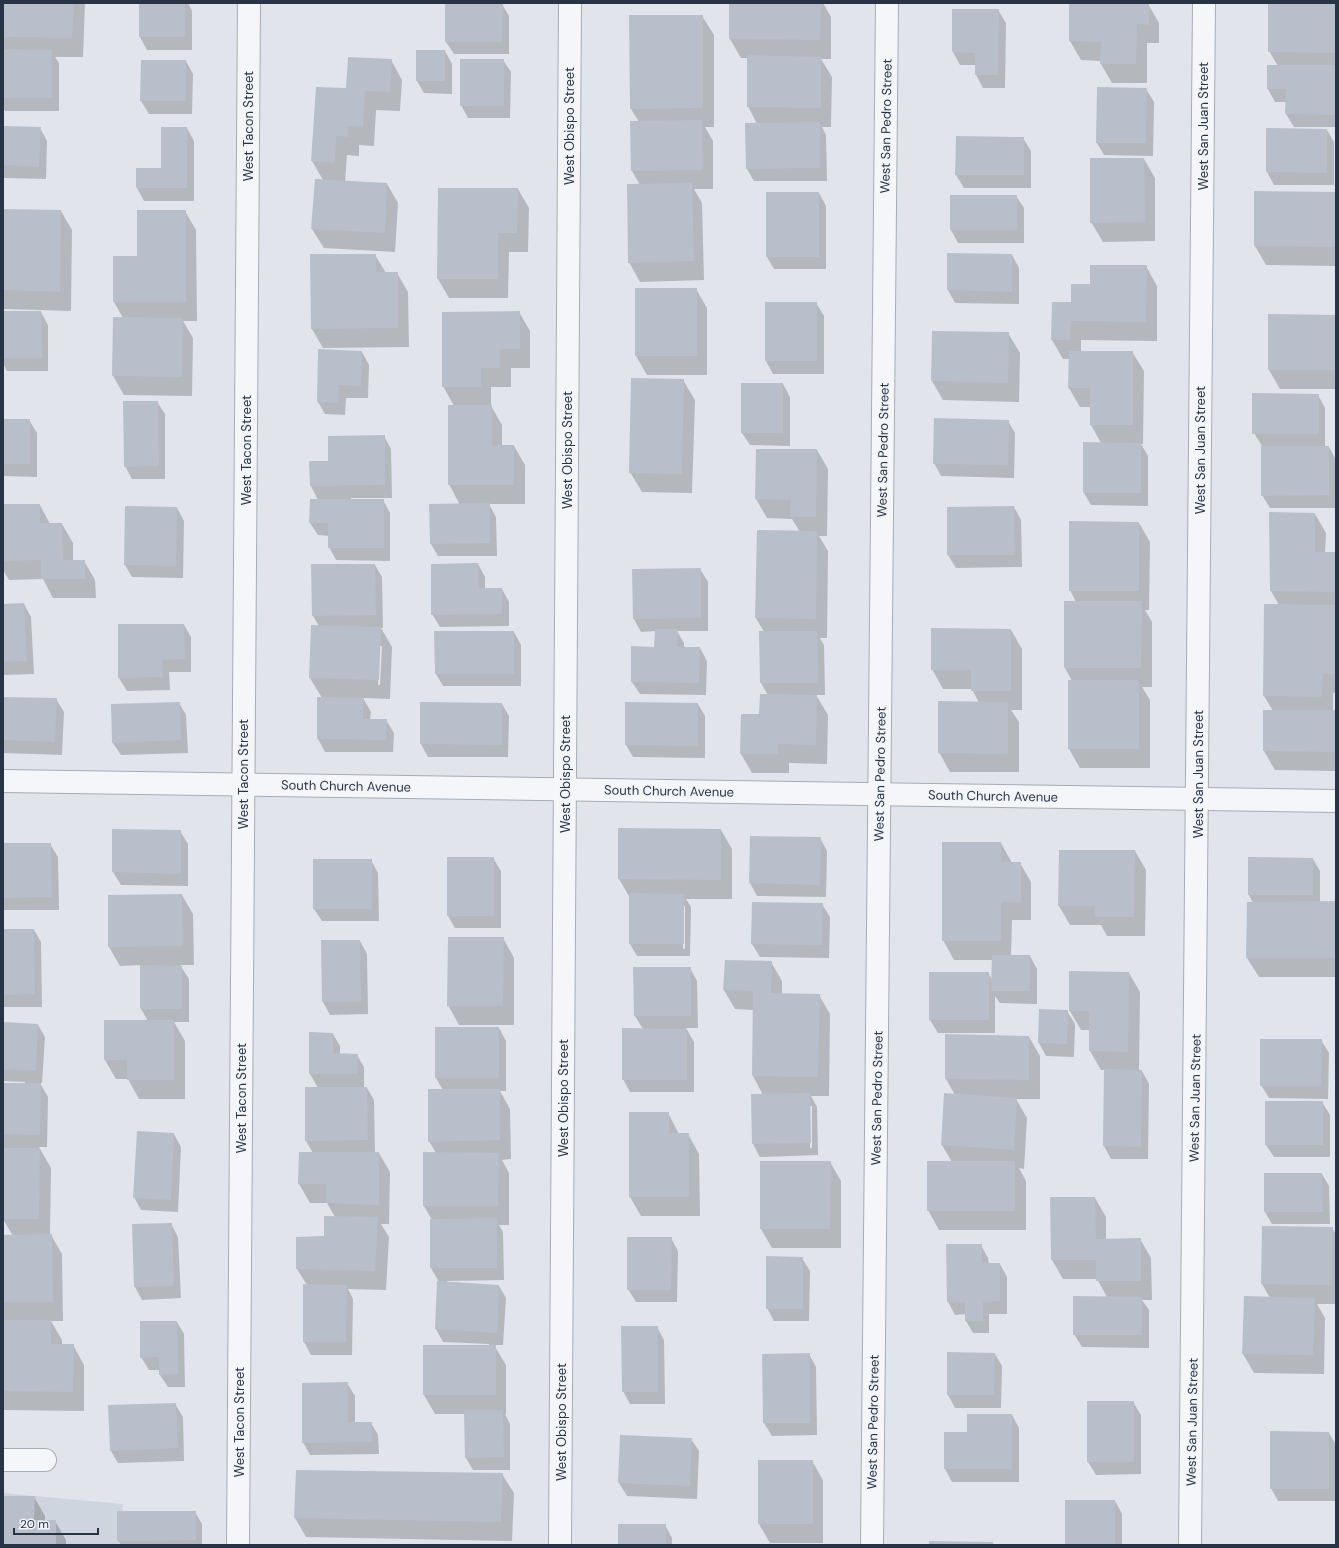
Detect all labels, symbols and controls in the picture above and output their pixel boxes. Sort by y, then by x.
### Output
street label: West San Pedro Street [876,58,896,194]
street label: West San Juan Street [1195,62,1212,190]
street label: West Obispo Street [561,67,578,185]
street label: West Tacon Street [240,71,257,181]
street label: West San Pedro Street [873,382,893,518]
street label: West San Juan Street [1192,386,1209,514]
street label: West Obispo Street [559,391,576,509]
street label: West Tacon Street [238,395,255,505]
street label: West San Pedro Street [870,706,890,842]
street label: West San Juan Street [1190,710,1207,838]
street label: West Obispo Street [557,715,574,833]
street label: West Tacon Street [235,719,252,829]
street label: South Church Avenue [281,776,411,796]
street label: South Church Avenue [604,781,734,801]
street label: South Church Avenue [928,786,1058,806]
street label: West San Pedro Street [867,1030,887,1166]
street label: West San Juan Street [1185,1034,1205,1162]
street label: West Obispo Street [555,1039,572,1157]
street label: West Tacon Street [233,1043,250,1153]
street label: West San Pedro Street [863,1354,883,1490]
street label: West San Juan Street [1182,1358,1202,1486]
street label: West Obispo Street [553,1363,570,1481]
street label: West Tacon Street [231,1367,248,1477]
scale bar [14,1510,98,1536]
text: 20 m [20,1516,49,1532]

